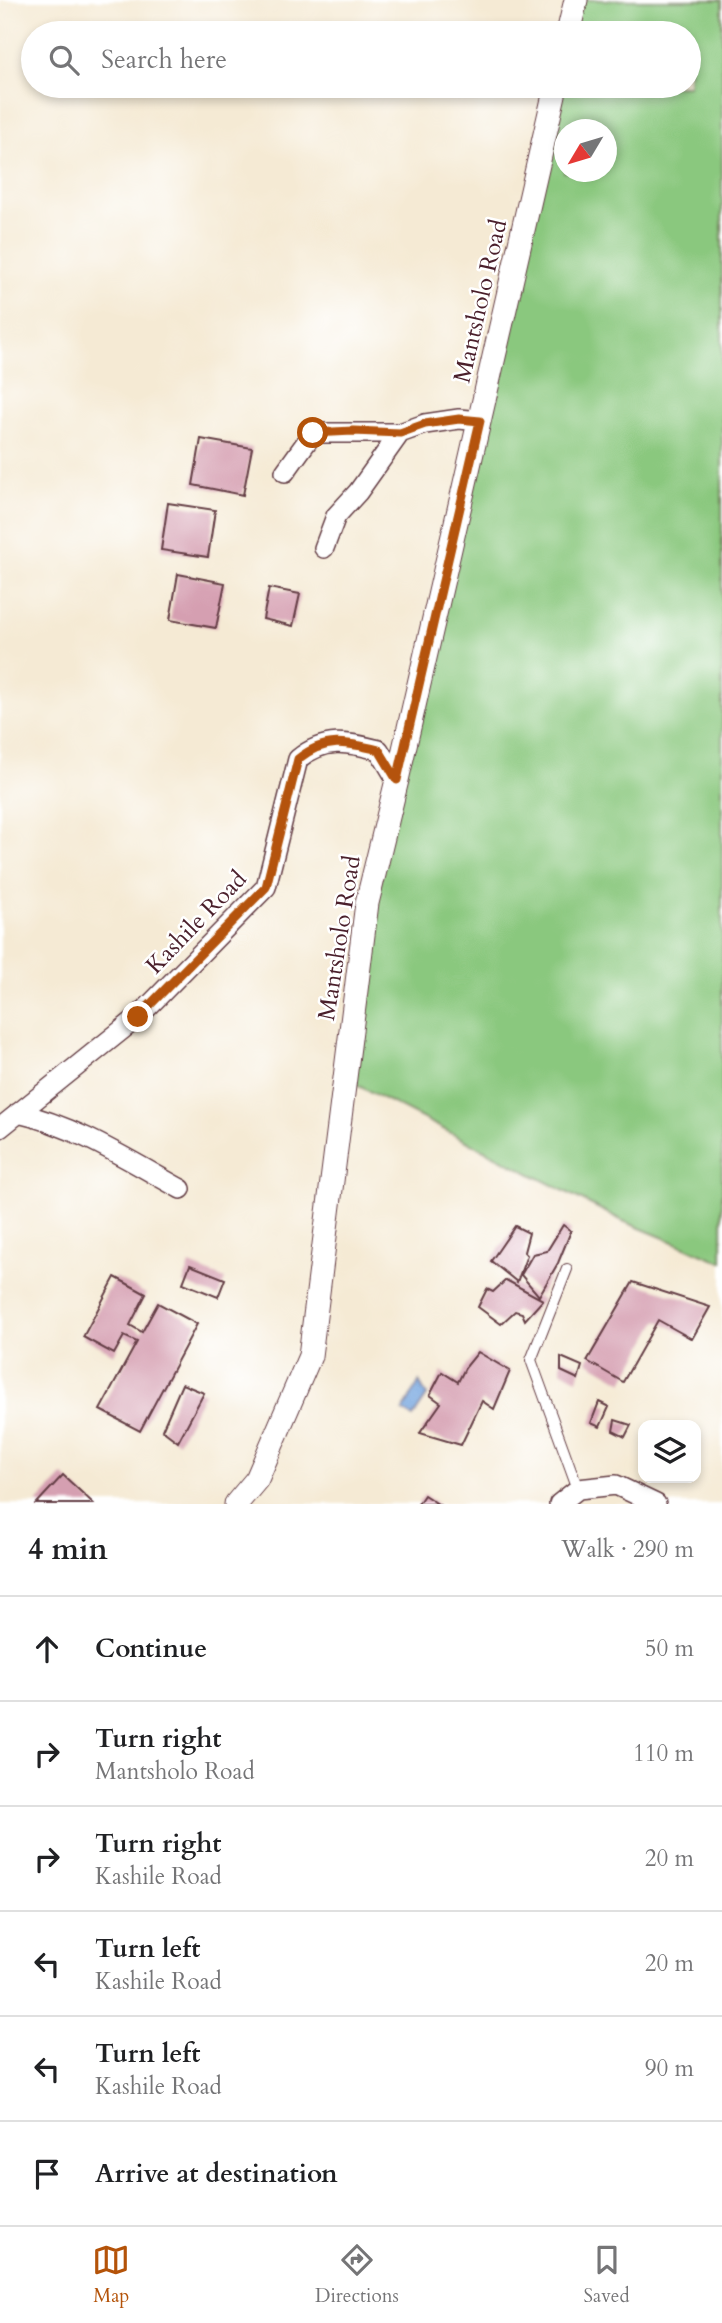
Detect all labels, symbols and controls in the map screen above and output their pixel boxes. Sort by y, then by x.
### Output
search box [21,21,701,98]
icon: search [45,41,83,79]
text: Search here [101,42,227,77]
north arrow [554,119,617,182]
street label: Mantsholo Road [446,216,515,386]
route start [297,417,328,448]
street label: Mantsholo Road [310,853,369,1023]
street label: Kashile Road [139,863,254,981]
route end [122,1001,153,1032]
map controls [638,1420,701,1483]
button: layers [638,1420,701,1483]
text: 4 min [28,1529,108,1570]
text: Walk · 290 m [561,1534,694,1565]
icon: ahead [28,1630,66,1668]
text: Continue [95,1631,207,1666]
text: 50 m [645,1633,694,1664]
text: Turn right [95,1721,222,1756]
icon: right [28,1735,66,1773]
text: 110 m [633,1738,694,1769]
text: Mantsholo Road [95,1756,255,1787]
text: Turn right [95,1826,222,1861]
icon: right [28,1840,66,1878]
text: 20 m [645,1843,694,1874]
text: Kashile Road [95,1861,222,1892]
text: Turn left [95,1931,200,1966]
icon: left [28,1945,66,1983]
text: 20 m [645,1948,694,1979]
text: Kashile Road [95,1966,222,1997]
text: Turn left [95,2036,200,2071]
icon: left [28,2050,66,2088]
text: 90 m [645,2053,694,2084]
text: Kashile Road [95,2071,222,2102]
icon: arrive [28,2155,66,2193]
text: Arrive at destination [95,2156,338,2191]
tab: Map [92,2241,130,2309]
tab: Directions [315,2241,399,2309]
tab: Saved [584,2241,630,2309]

